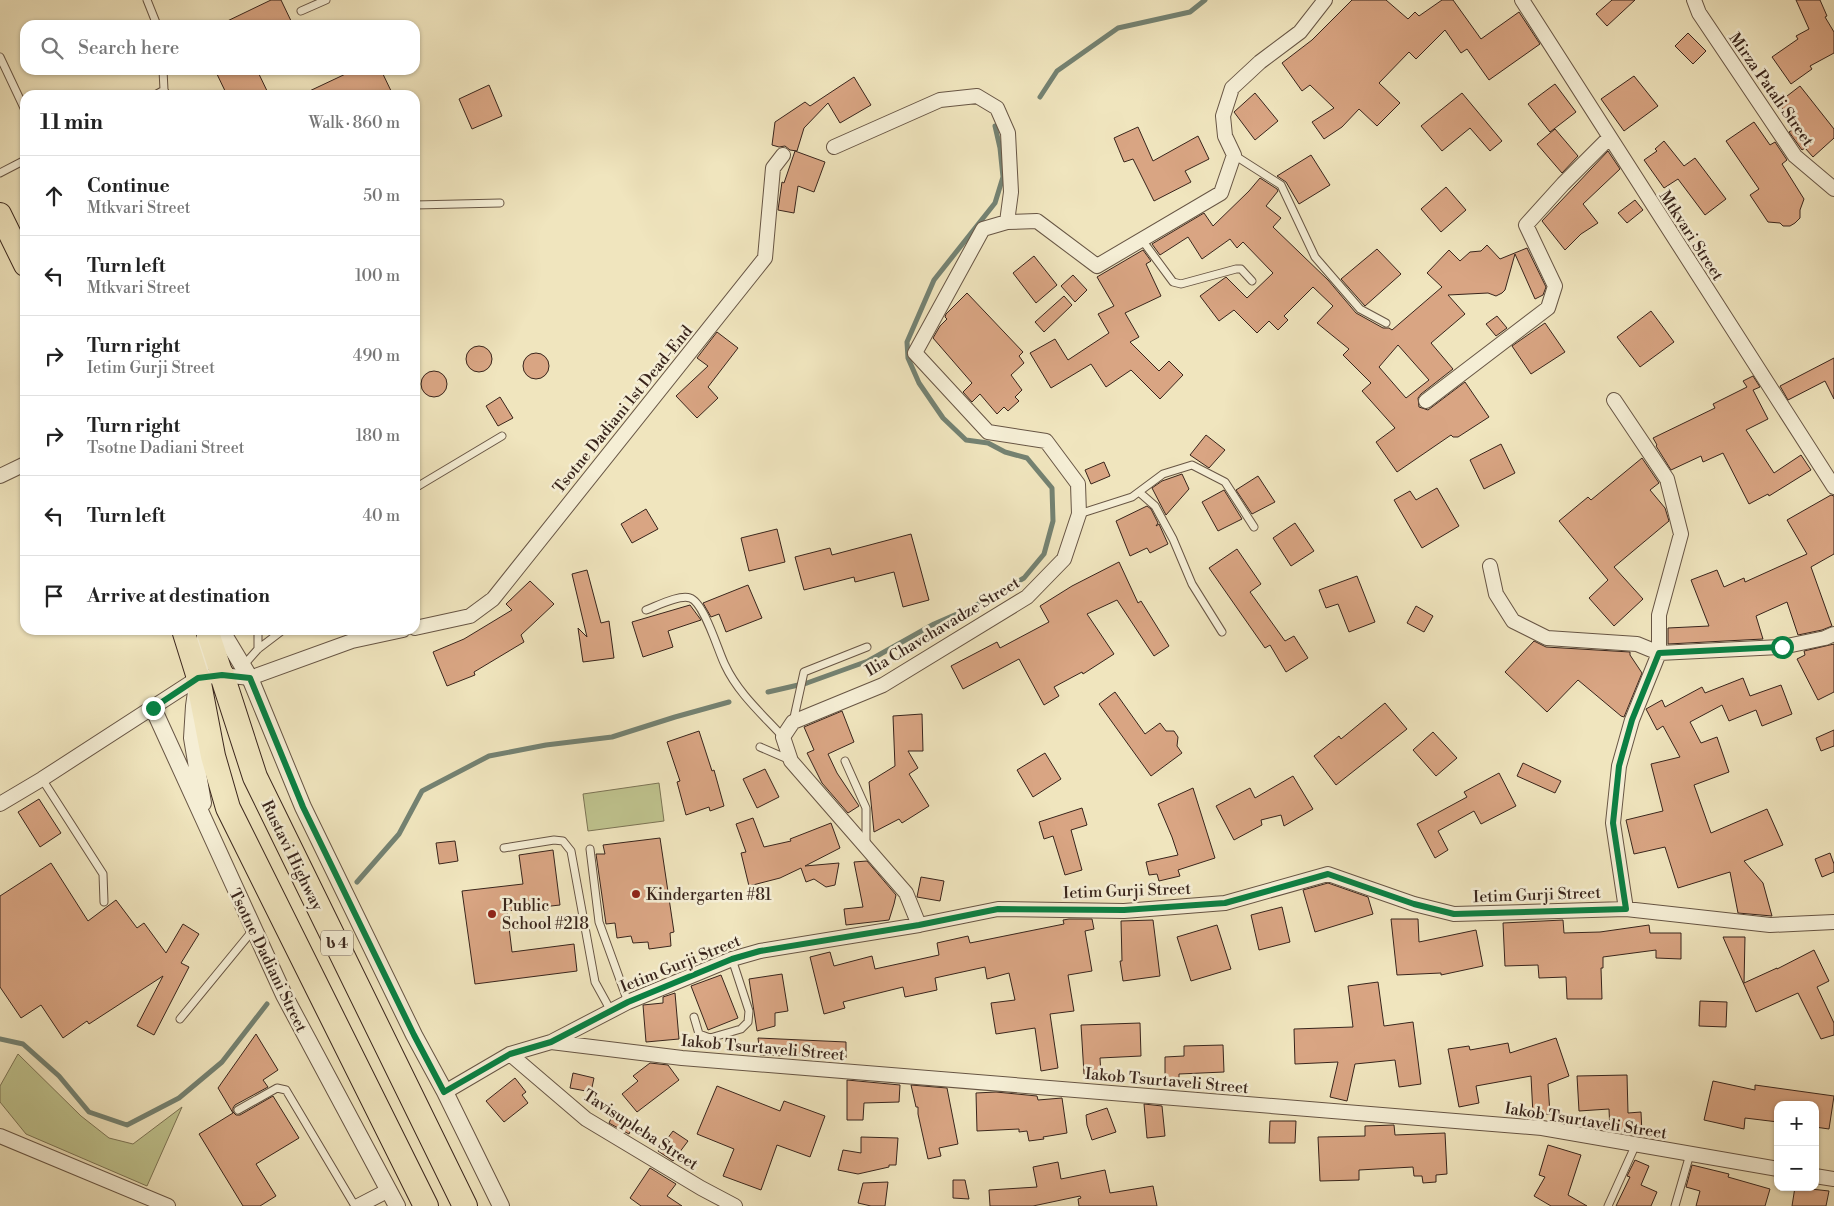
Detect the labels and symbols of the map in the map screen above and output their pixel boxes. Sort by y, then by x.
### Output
street label: Mirza Patali Street [1724,29,1818,151]
street label: Mtkvari Street [1655,187,1728,285]
street label: Tsotne Dadiani 1st Dead-End [549,321,697,498]
street label: Ilia Chavchavadze Street [862,573,1024,681]
route start [1771,636,1794,659]
route end [142,697,165,720]
street label: Rustavi Highway [257,797,328,914]
street label: Ietim Gurji Street [1063,879,1192,903]
street label: Ietim Gurji Street [1473,883,1602,907]
street label: Tsotne Dadiani Street [225,885,312,1036]
place label: Kindergarten #81 [646,885,772,905]
marker: Kindergarten #81 [630,888,642,900]
place label: Public School #218 [502,896,589,934]
marker: Public School #218 [486,908,498,920]
road number: ს 4 [321,930,353,956]
street label: Ietim Gurji Street [617,931,744,997]
street label: Iakob Tsurtaveli Street [680,1031,846,1065]
street label: Iakob Tsurtaveli Street [1084,1064,1250,1098]
street label: Tavisupleba Street [579,1085,702,1175]
street label: Iakob Tsurtaveli Street [1503,1098,1669,1144]

